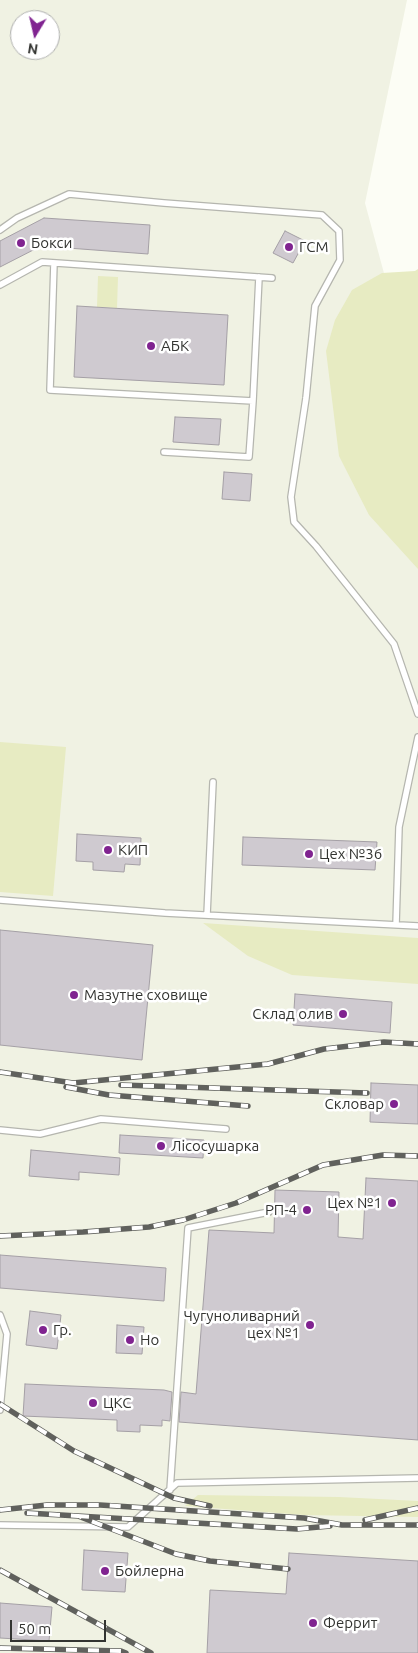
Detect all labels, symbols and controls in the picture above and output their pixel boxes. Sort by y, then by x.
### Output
north arrow [10,10,60,60]
text: N [26,40,39,58]
place label: Бокси [31,234,72,252]
marker: Бокси [15,237,27,249]
place label: ГСМ [299,238,328,256]
marker: ГСМ [283,241,295,253]
place label: АБК [161,337,189,355]
marker: АБК [145,340,157,352]
place label: КИП [118,841,148,859]
marker: КИП [102,844,114,856]
place label: Цех №36 [319,845,382,863]
marker: Цех №36 [303,848,315,860]
place label: Мазутне сховище [84,986,208,1004]
marker: Мазутне сховище [68,989,80,1001]
place label: Склад олив [252,1005,333,1023]
marker: Склад олив [337,1008,349,1020]
place label: Скловар [324,1095,384,1113]
marker: Скловар [388,1098,400,1110]
place label: Лісосушарка [171,1137,259,1155]
marker: Лісосушарка [155,1140,167,1152]
place label: Цех №1 [327,1194,382,1212]
marker: Цех №1 [386,1197,398,1209]
place label: РП-4 [265,1201,297,1219]
marker: РП-4 [301,1204,313,1216]
place label: Чугуноливарний цех №1 [183,1307,300,1342]
marker: Чугуноливарний цех №1 [304,1319,316,1331]
place label: Гр. [53,1321,72,1339]
marker: Гр. [37,1324,49,1336]
place label: Но [140,1331,159,1349]
marker: Но [124,1334,136,1346]
place label: ЦКС [103,1394,132,1412]
marker: ЦКС [87,1397,99,1409]
place label: Бойлерна [115,1562,184,1580]
marker: Бойлерна [99,1565,111,1577]
scale bar [12,1610,109,1642]
place label: Феррит [323,1614,377,1632]
marker: Феррит [307,1617,319,1629]
text: 50 m [18,1620,51,1637]

